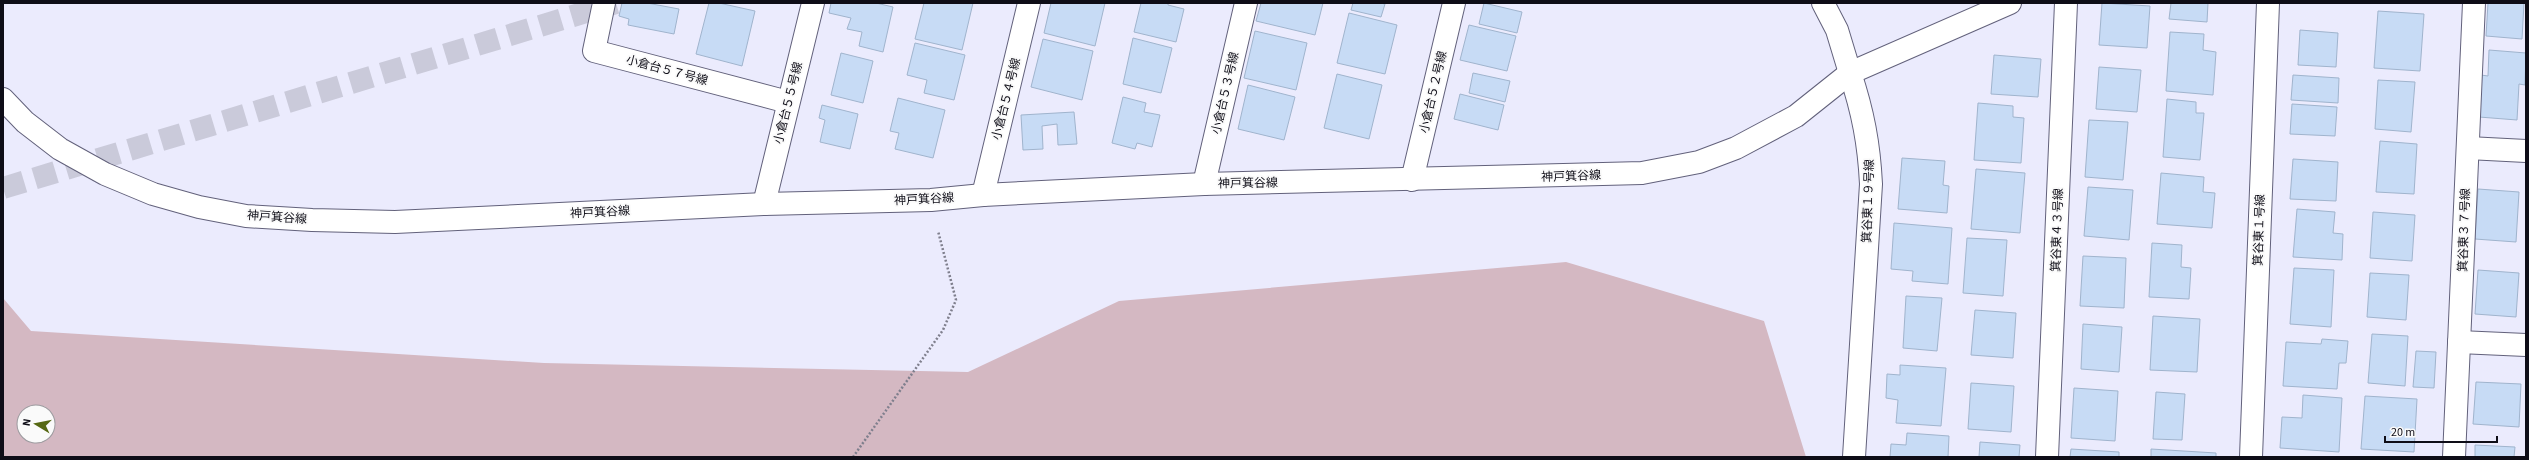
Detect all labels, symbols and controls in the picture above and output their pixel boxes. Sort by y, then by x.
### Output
street label: 小倉台５２号線 [1416,49,1451,135]
street label: 小倉台５３号線 [1208,50,1243,136]
street label: 小倉台５７号線 [624,51,710,90]
street label: 小倉台５４号線 [988,56,1025,142]
street label: 小倉台５５号線 [770,60,807,146]
street label: 箕谷東１９号線 [1859,159,1878,243]
street label: 神戸箕谷線 [1541,167,1601,186]
street label: 神戸箕谷線 [1218,174,1278,193]
street label: 箕谷東４３号線 [2048,188,2067,272]
street label: 箕谷東３７号線 [2455,188,2474,272]
street label: 神戸箕谷線 [894,189,954,210]
street label: 箕谷東１号線 [2250,194,2269,266]
street label: 神戸箕谷線 [570,202,630,223]
street label: 神戸箕谷線 [246,207,307,228]
north arrow [16,404,56,444]
text: N [19,417,35,427]
scale bar [2385,418,2497,444]
text: 20 m [2391,424,2415,441]

